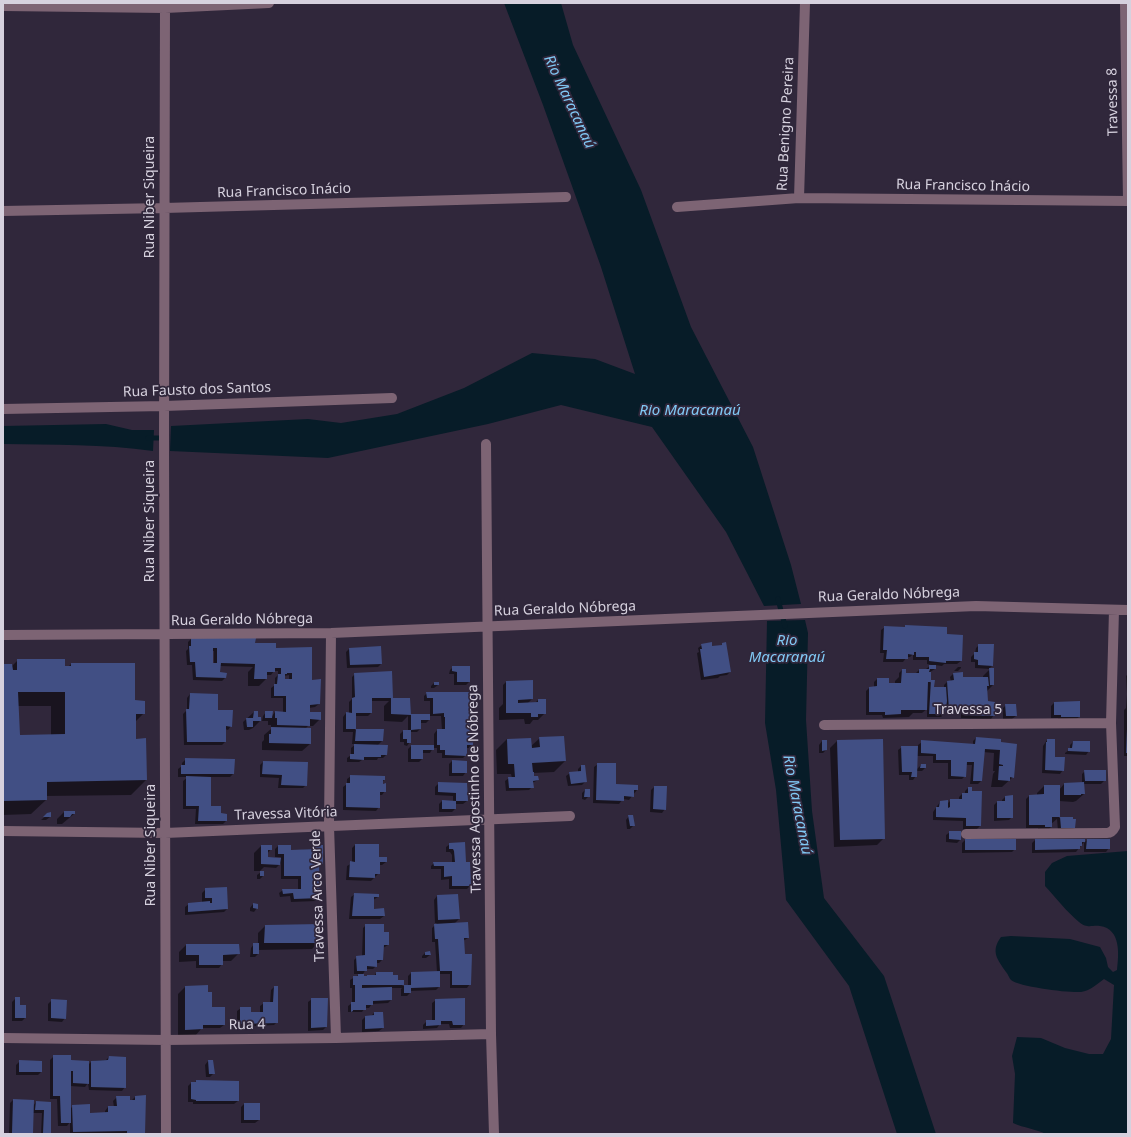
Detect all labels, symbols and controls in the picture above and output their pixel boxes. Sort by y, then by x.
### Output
water label: Rio Maracanaú [539,52,599,152]
street label: Rua Benigno Pereira [774,57,798,191]
street label: Travessa 8 [1104,68,1122,136]
street label: Rua Niber Siqueira [142,136,158,258]
street label: Rua Francisco Inácio [896,176,1030,196]
street label: Rua Francisco Inácio [217,180,351,202]
street label: Rua Fausto dos Santos [123,379,271,401]
water label: Rio Maracanaú [639,402,741,420]
street label: Rua Niber Siqueira [142,460,158,582]
street label: Rua Geraldo Nóbrega [818,584,960,606]
street label: Rua Geraldo Nóbrega [494,598,636,620]
street label: Rua Geraldo Nóbrega [171,610,313,630]
water label: Rio Macaranaú [749,632,825,667]
street label: Travessa Agostinho de Nóbrega [465,684,485,894]
street label: Travessa 5 [934,702,1002,718]
water label: Rio Maracanaú [778,754,816,856]
street label: Rua Niber Siqueira [143,784,159,906]
street label: Travessa Vitória [234,804,338,824]
street label: Travessa Arco Verde [307,830,329,962]
street label: Rua 4 [228,1016,266,1034]

